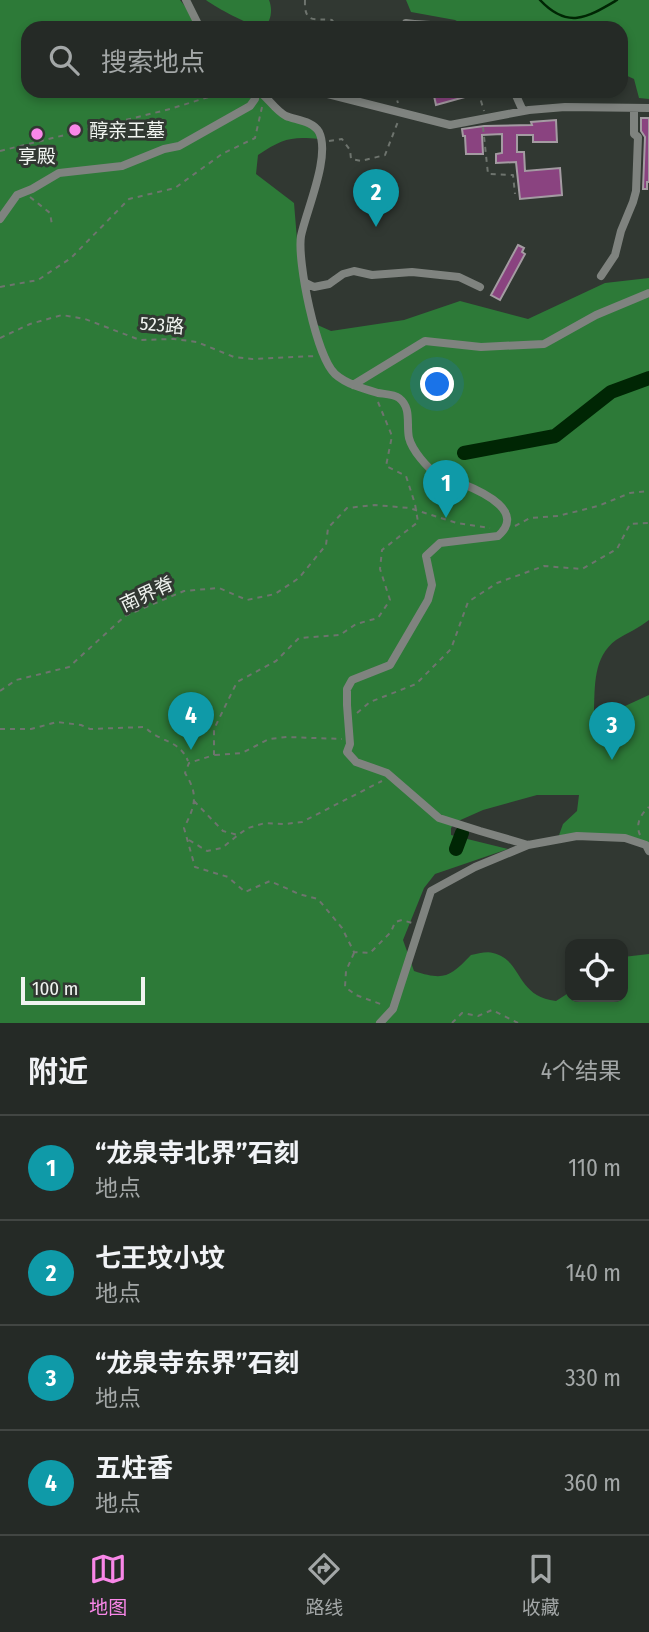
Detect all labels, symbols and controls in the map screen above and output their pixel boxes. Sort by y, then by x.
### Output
search box [21,21,628,98]
icon: search [45,41,83,79]
text: 搜索地点 [101,47,205,78]
place label: 醇亲王墓 [89,119,165,142]
marker: 醇亲王墓 [67,122,83,138]
marker: 享殿 [29,126,45,142]
place label: 享殿 [18,145,56,168]
pin: 2 [353,169,399,227]
street label: 523路 [139,312,185,338]
your location [420,367,454,401]
pin: 1 [423,460,469,518]
street label: 南界脊 [116,572,178,616]
pin: 4 [168,692,214,750]
pin: 3 [589,702,635,760]
map controls [565,939,628,1002]
button: locate [565,939,628,1002]
scale bar [21,974,145,1006]
text: 100 m [32,977,78,1000]
text: 附近 [28,1054,88,1090]
text: 4个结果 [541,1057,621,1085]
text: “龙泉寺北界”石刻 [95,1138,300,1169]
text: 1 [46,1154,56,1182]
text: 110 m [568,1154,621,1182]
text: 地点 [95,1174,141,1202]
text: 七王坟小坟 [95,1243,225,1274]
text: 2 [46,1259,56,1287]
text: 140 m [566,1259,621,1287]
text: 地点 [95,1279,141,1307]
text: “龙泉寺东界”石刻 [95,1348,300,1379]
text: 3 [46,1364,56,1392]
text: 330 m [565,1364,621,1392]
text: 地点 [95,1384,141,1412]
text: 五炷香 [95,1453,173,1484]
text: 4 [45,1469,57,1497]
text: 360 m [564,1469,621,1497]
text: 地点 [95,1489,141,1517]
tab: 地图 [89,1550,127,1619]
tab: 路线 [305,1550,344,1619]
tab: 收藏 [522,1550,560,1619]

